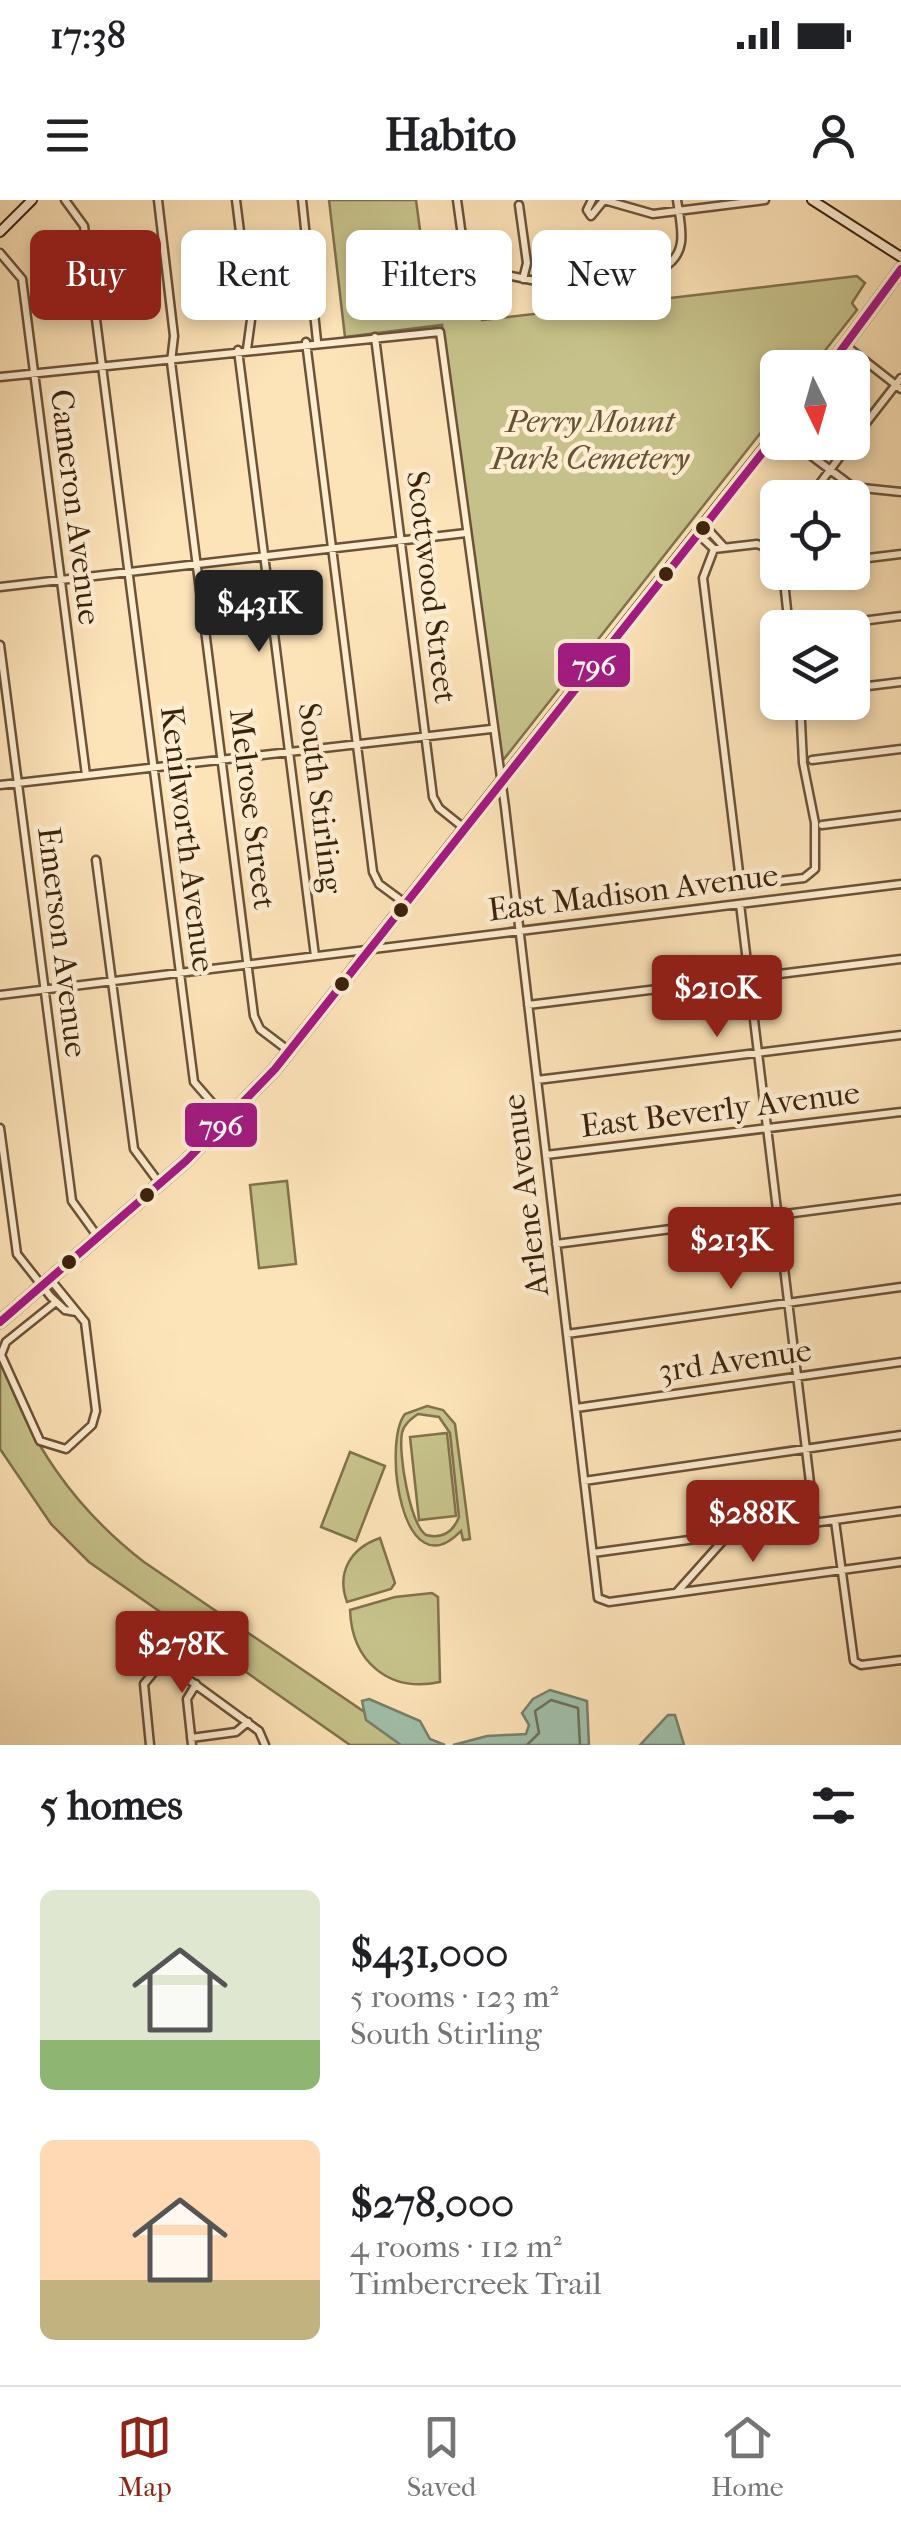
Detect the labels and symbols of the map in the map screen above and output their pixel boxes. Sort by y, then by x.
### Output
north arrow [760,350,870,460]
street label: Cameron Avenue [43,387,108,627]
park label: Perry Mount Park Cemetery [489,403,690,477]
street label: Scottwood Street [399,469,464,706]
unlabelled marker [693,518,713,538]
unlabelled marker [656,564,676,584]
pin: $431K [189,570,329,655]
line badge: 796 [556,641,632,689]
text: 796 [571,649,617,682]
street label: South Stirling [290,701,351,896]
street label: Kenilworth Avenue [153,704,222,974]
street label: Melrose Street [222,707,283,912]
street label: Emerson Avenue [30,825,95,1060]
street label: East Madison Avenue [486,856,780,929]
unlabelled marker [391,900,411,920]
pin: $210K [647,955,787,1040]
unlabelled marker [332,974,352,994]
street label: East Beverly Avenue [578,1074,862,1145]
street label: Arlene Avenue [495,1092,556,1300]
line badge: 796 [183,1101,259,1149]
text: 796 [198,1109,244,1142]
unlabelled marker [137,1185,157,1205]
pin: $213K [661,1207,801,1292]
unlabelled marker [59,1252,79,1272]
street label: 3rd Avenue [656,1331,814,1390]
pin: $288K [683,1480,823,1565]
pin: $278K [112,1611,252,1696]

